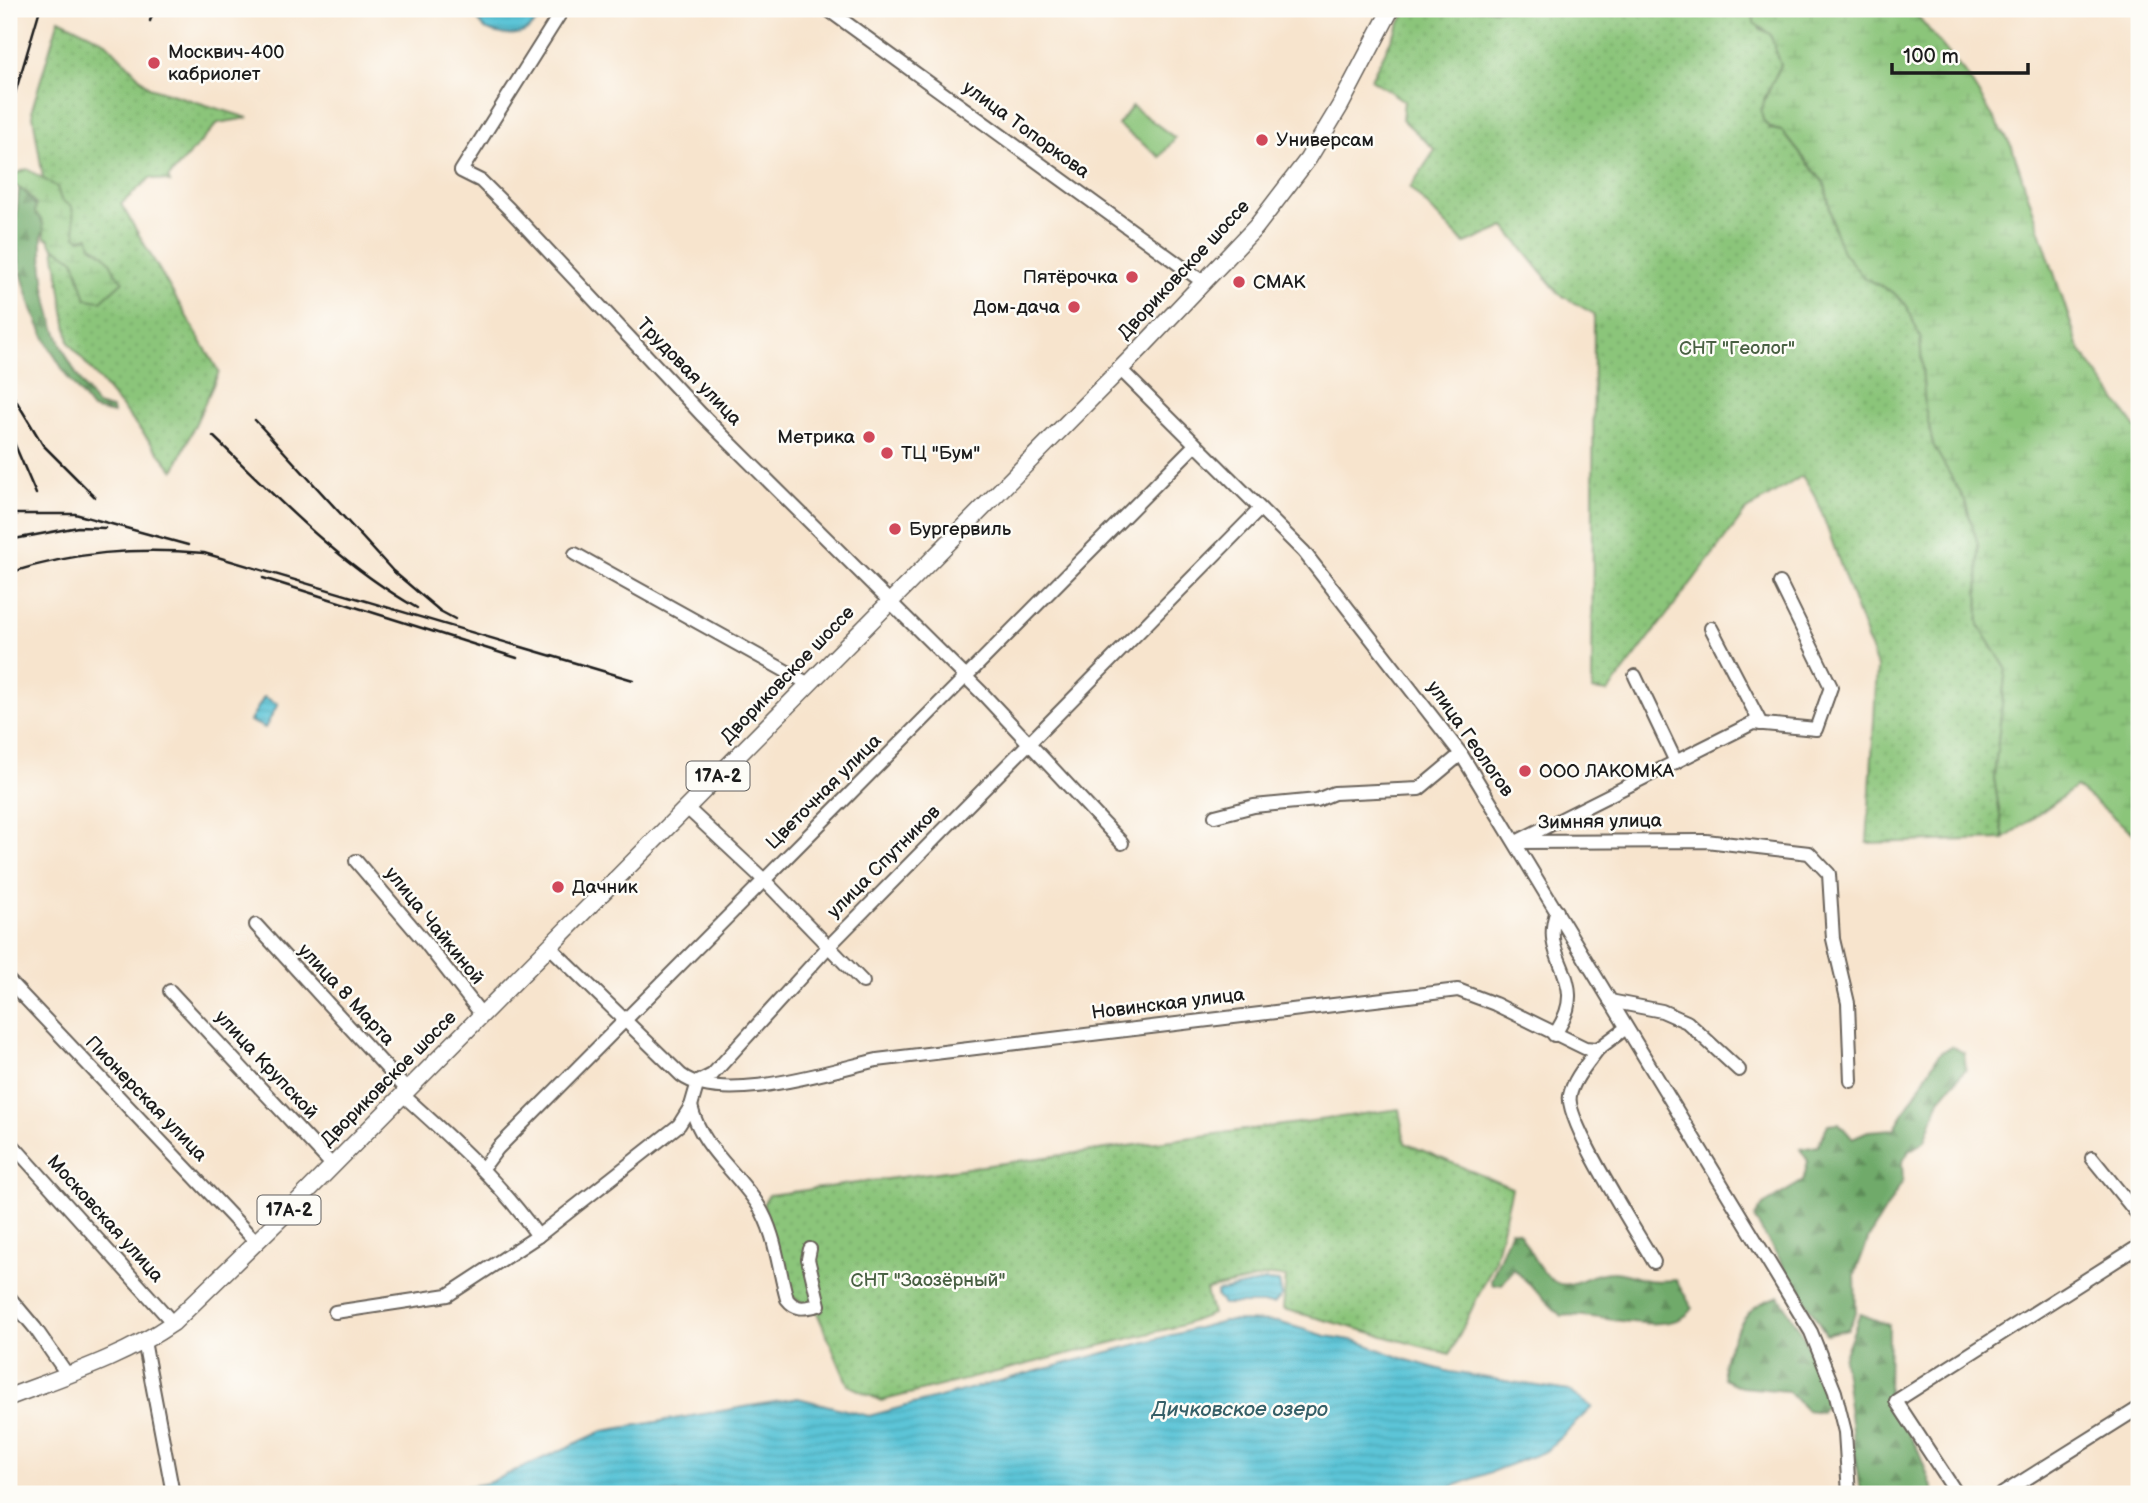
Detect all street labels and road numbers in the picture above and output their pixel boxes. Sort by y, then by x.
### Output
street label: улица Топоркова [958,76,1094,184]
street label: Двориковское шоссе [1113,195,1255,345]
street label: Трудовая улица [632,313,746,431]
street label: Двориковское шоссе [716,601,860,749]
street label: улица Геологов [1422,677,1518,801]
street label: Цветочная улица [762,730,886,854]
road number: 17А-2 [686,762,750,790]
street label: улица Спутников [823,801,945,923]
street label: Зимняя улица [1538,809,1662,835]
street label: улица Чайкиной [380,863,488,989]
street label: улица 8 Марта [293,939,399,1051]
street label: Новинская улица [1090,983,1246,1025]
street label: улица Крупской [210,1006,322,1124]
street label: Двориковское шоссе [316,1006,462,1152]
street label: Пионерская улица [80,1032,212,1166]
street label: Московская улица [42,1151,168,1287]
road number: 17А-2 [258,1196,320,1224]

